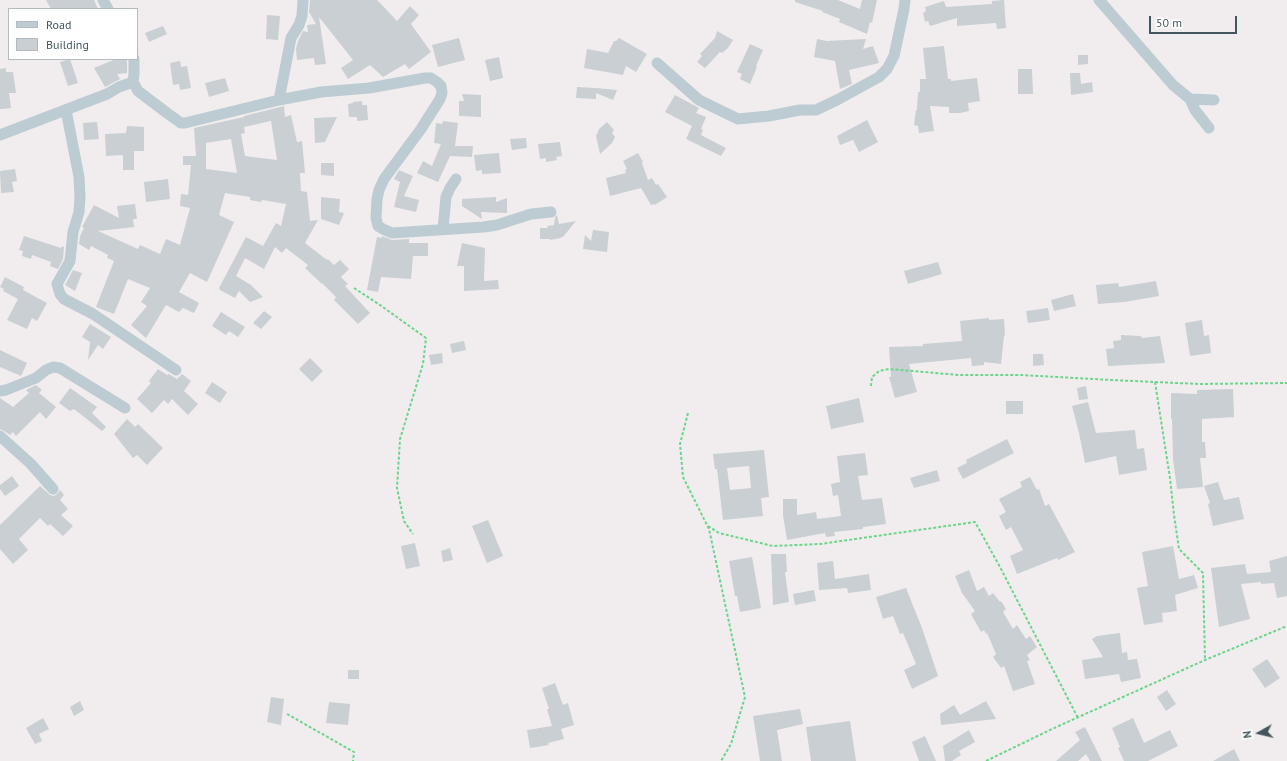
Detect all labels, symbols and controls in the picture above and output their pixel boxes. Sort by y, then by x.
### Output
legend [8,8,138,60]
scale bar [1151,8,1239,34]
text: 50 m [1156,15,1182,30]
text: Road [46,17,71,32]
text: Building [46,37,89,52]
north arrow [1239,713,1279,753]
text: N [1240,730,1255,739]

